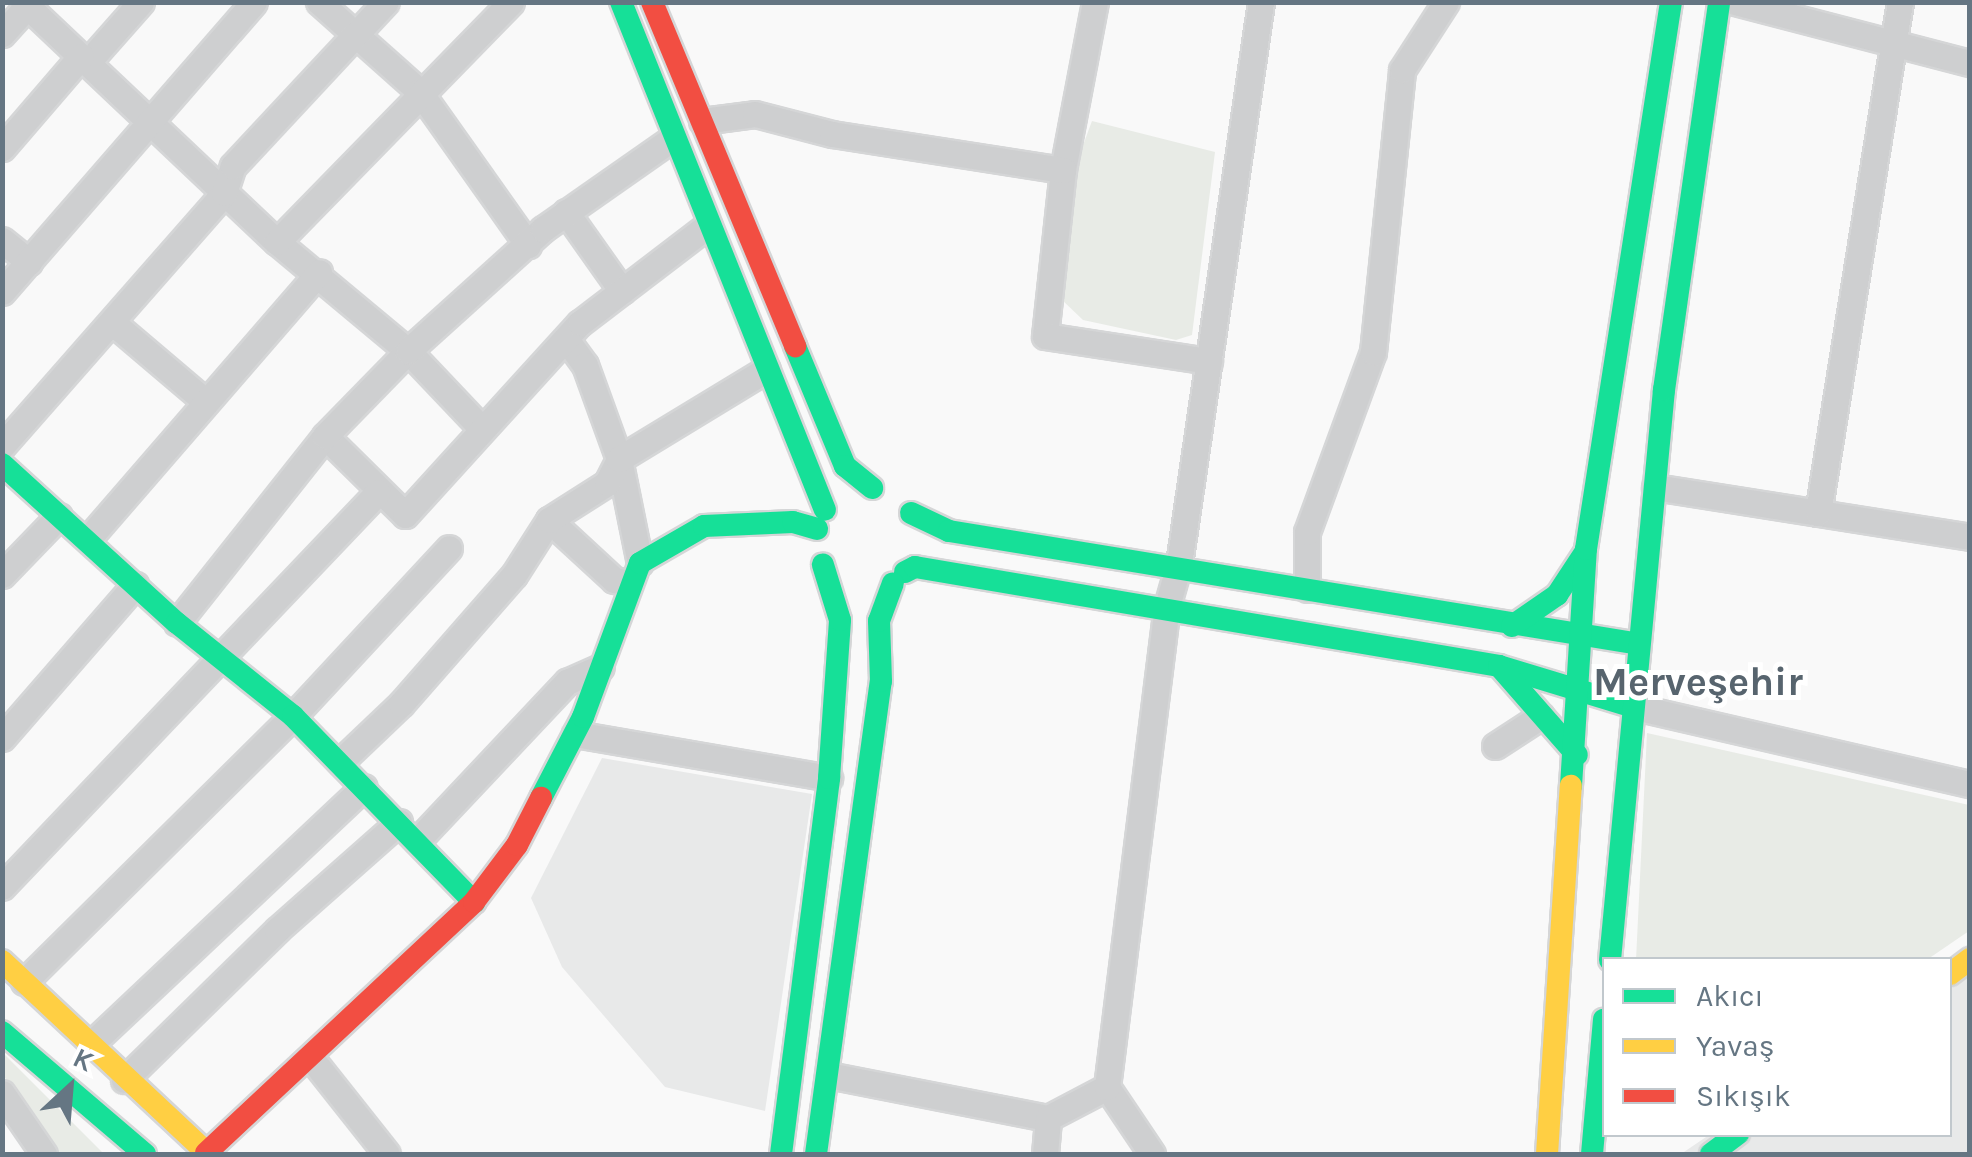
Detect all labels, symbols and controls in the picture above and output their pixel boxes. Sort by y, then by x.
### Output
district label: Merveşehir [1593,658,1803,706]
legend [1602,957,1952,1137]
text: Akıcı [1696,978,1764,1014]
text: Yavaş [1696,1028,1775,1064]
north arrow [20,1037,120,1137]
text: K [68,1041,99,1078]
text: Sıkışık [1696,1078,1791,1114]

